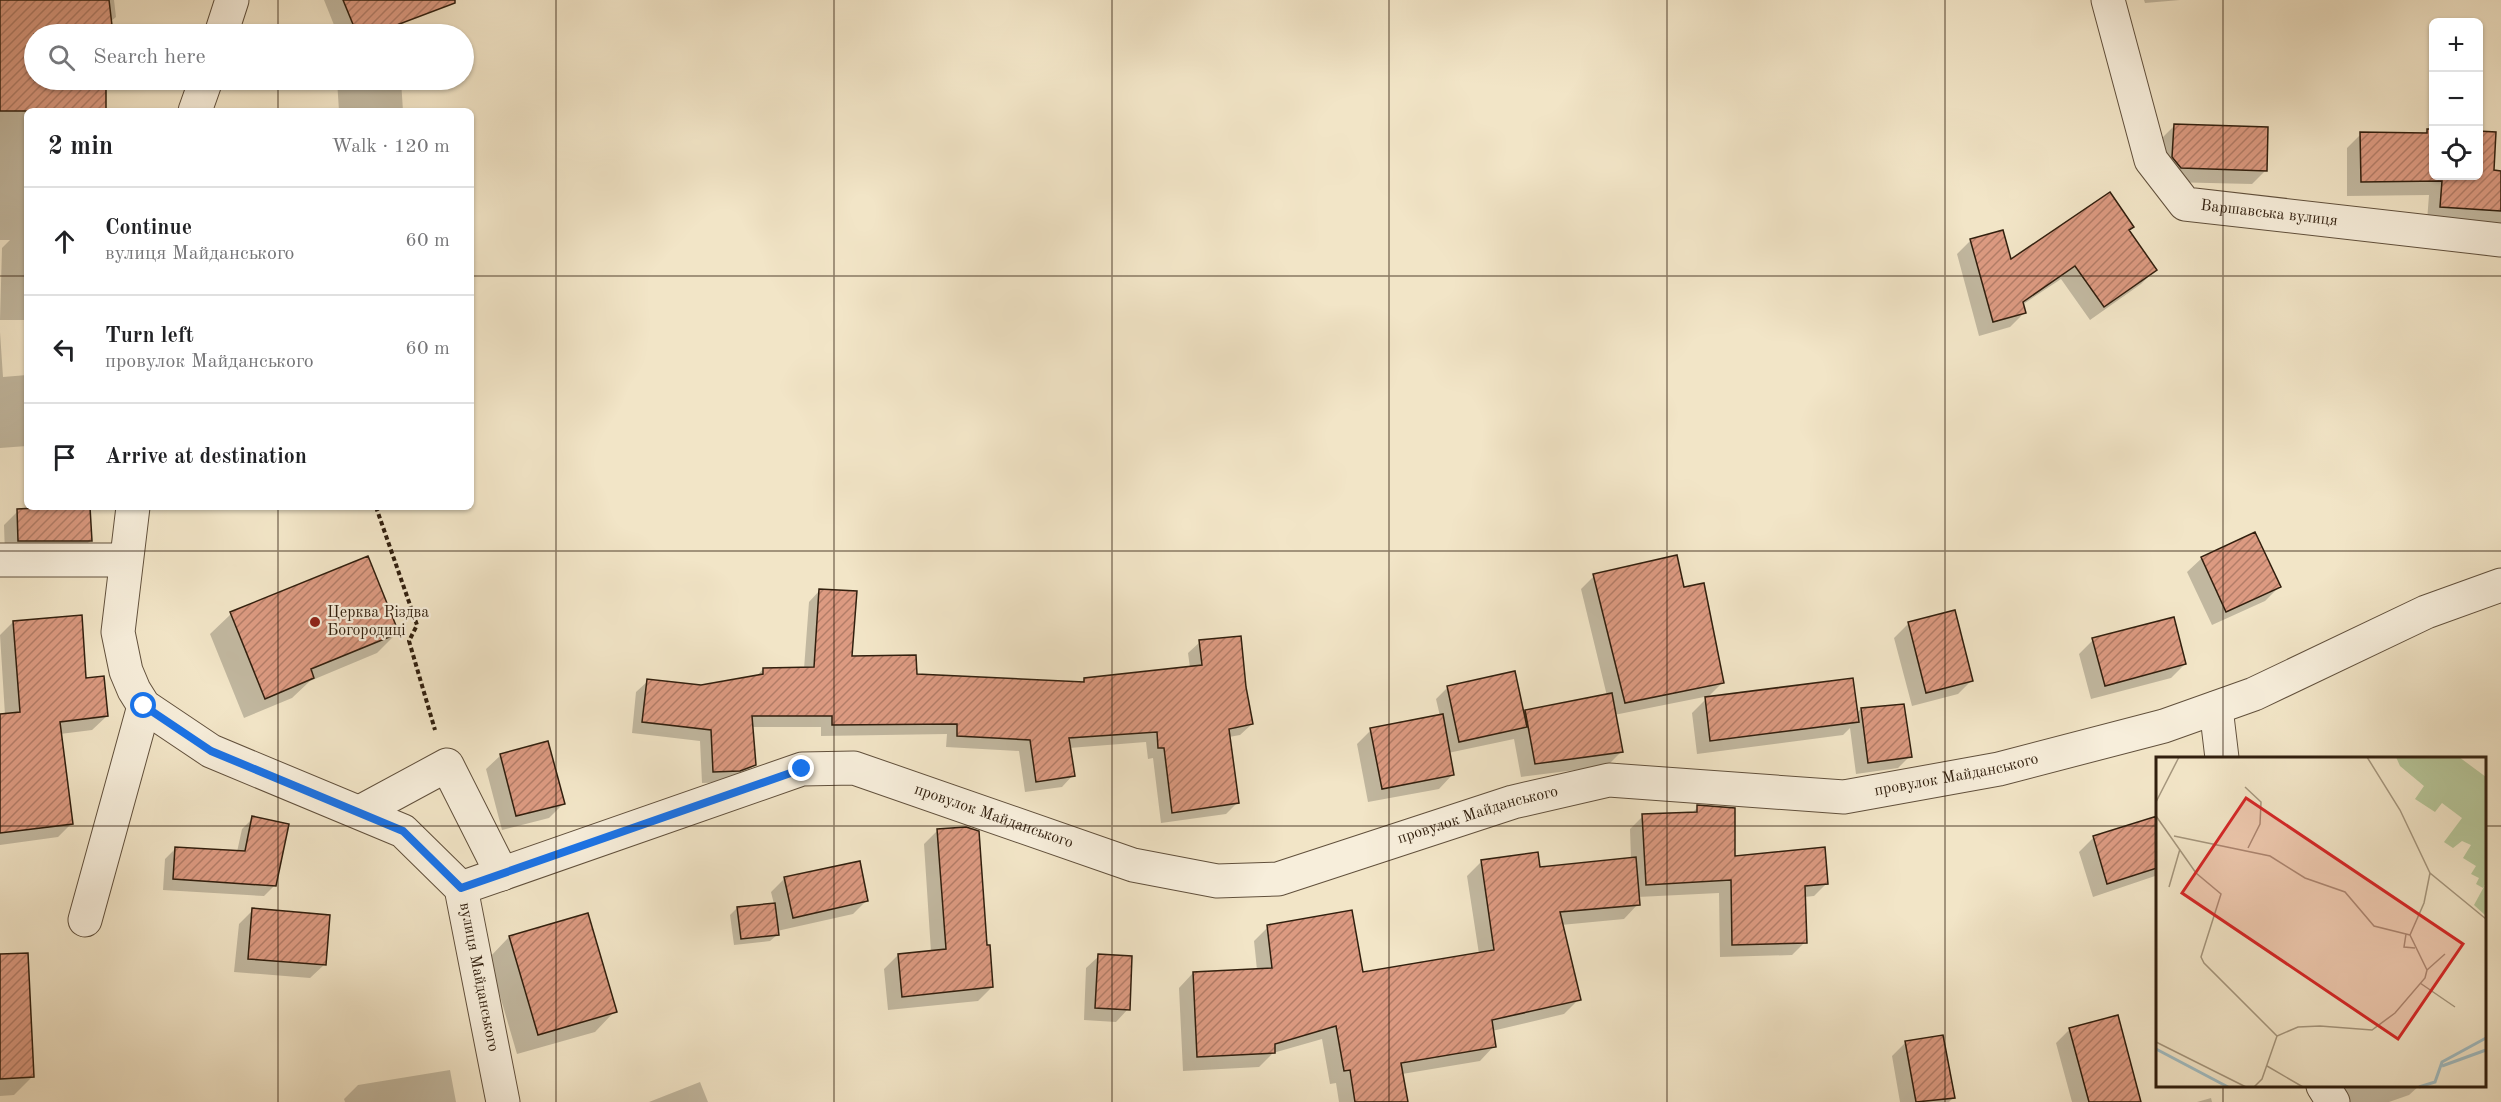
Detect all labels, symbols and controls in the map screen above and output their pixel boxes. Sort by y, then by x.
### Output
map controls [2429,18,2483,180]
button: + [2429,18,2483,72]
search box [24,24,474,90]
icon: search [45,41,78,74]
text: Search here [93,46,206,68]
button: − [2429,72,2483,126]
button: locate [2429,126,2483,180]
text: 2 min [48,134,113,160]
text: Walk · 120 m [331,137,450,157]
street label: Варшавська вулиця [2200,198,2339,229]
text: Continue [105,217,192,239]
icon: ahead [48,225,81,258]
text: 60 m [405,231,450,251]
text: вулиця Майданського [105,244,294,264]
text: Turn left [105,325,194,347]
icon: left [48,333,81,366]
text: 60 m [405,339,450,359]
text: провулок Майданського [105,352,314,372]
icon: arrive [48,441,81,474]
text: Arrive at destination [105,446,307,468]
place label: Церква Різдва Богородиці [327,605,429,639]
marker: Церква Різдва Богородиці [308,615,322,629]
route start [130,692,156,718]
street label: провулок Майданського [1873,751,2040,799]
route end [788,755,814,781]
inset map [2156,757,2486,1087]
street label: провулок Майданського [912,782,1075,852]
street label: провулок Майданського [1396,784,1560,847]
street label: вулиця Майданського [456,901,501,1053]

